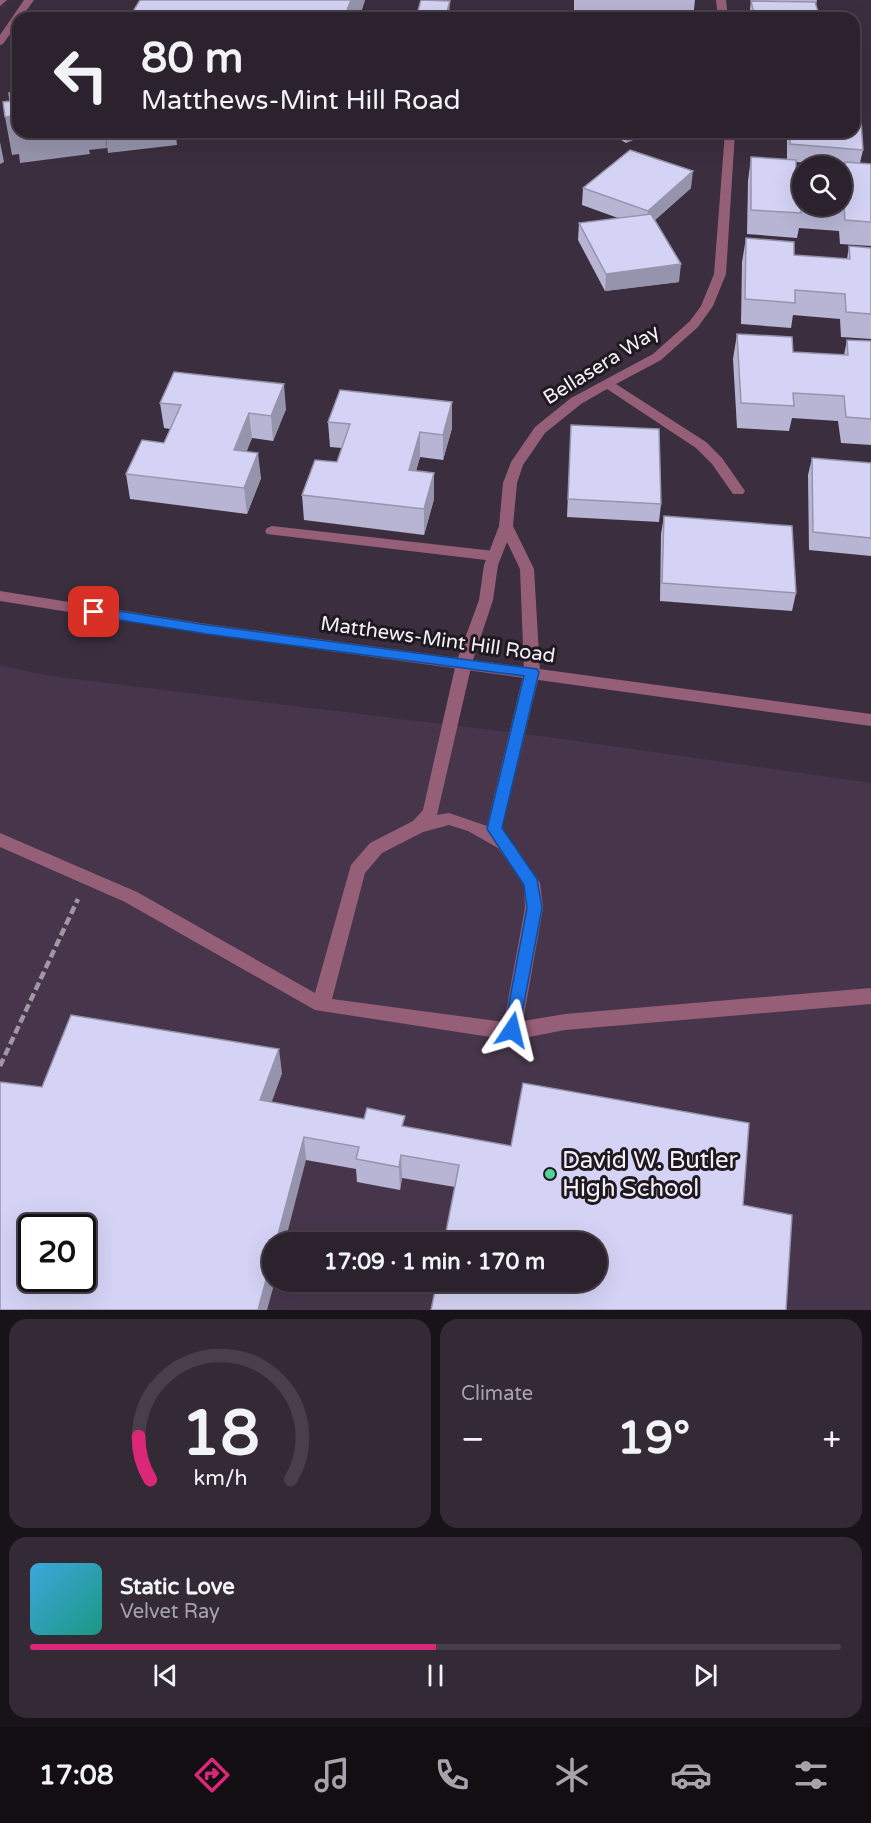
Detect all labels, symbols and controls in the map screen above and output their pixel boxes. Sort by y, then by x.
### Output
text: 80 m [141,33,243,84]
icon: left [42,36,120,114]
text: Matthews-Mint Hill Road [141,84,461,117]
map controls [792,156,852,216]
button: search [792,156,852,216]
street label: Bellasera Way [539,319,664,410]
pin [68,586,119,637]
icon: arrive [77,595,110,628]
street label: Matthews-Mint Hill Road [319,612,557,668]
position arrow [480,998,544,1062]
place label: David W. Butler High School [562,1146,738,1203]
marker: David W. Butler High School [543,1167,557,1181]
speed limit sign: 20 [18,1214,96,1292]
text: 17:09 · 1 min · 170 m [324,1249,545,1275]
text: Climate [461,1382,533,1406]
text: 18 [181,1397,259,1472]
text: 19° [617,1412,690,1466]
text: − [461,1420,485,1459]
text: + [822,1420,841,1459]
text: km/h [193,1466,247,1492]
text: Static Love [120,1574,235,1600]
text: Velvet Ray [120,1600,220,1624]
icon: previous [149,1659,182,1692]
icon: pause [419,1659,452,1692]
icon: next [689,1659,722,1692]
icon: directions [191,1754,233,1796]
icon: music [311,1754,353,1796]
icon: phone [431,1754,473,1796]
icon: climate [551,1754,593,1796]
icon: car [670,1754,712,1796]
icon: filters [790,1754,832,1796]
text: 17:08 [39,1759,114,1792]

